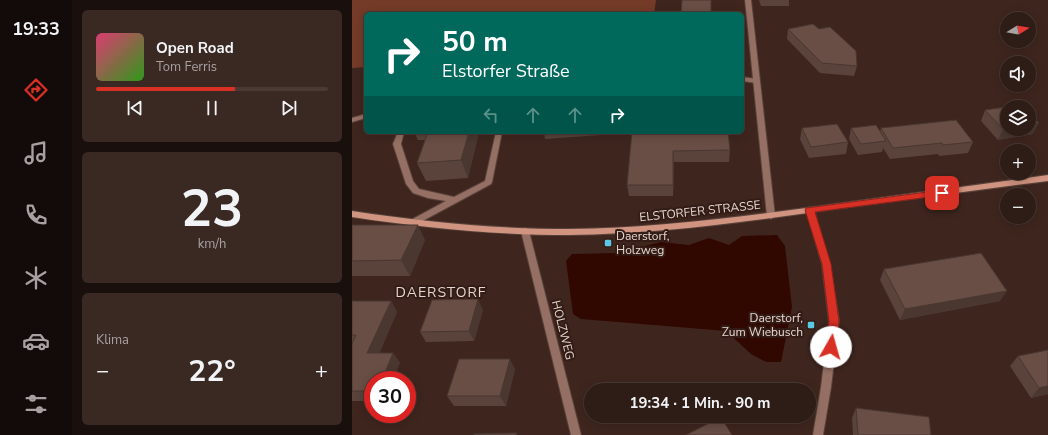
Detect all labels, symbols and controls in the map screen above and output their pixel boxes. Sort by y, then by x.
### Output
north arrow [1000,12,1036,48]
map controls [1000,12,1036,224]
text: 19:33 [12,17,60,41]
text: 50 m [442,23,508,61]
icon: right [376,28,428,80]
text: Open Road [156,38,234,58]
button: sound [1000,56,1036,92]
text: Tom Ferris [156,58,217,76]
text: Elstorfer Straße [442,59,570,83]
icon: directions [22,76,50,104]
icon: previous [124,97,146,119]
icon: pause [201,97,223,119]
icon: next [278,97,300,119]
button: layers [1000,100,1036,136]
icon: left [480,104,502,126]
icon: ahead [522,104,544,126]
icon: ahead [564,104,586,126]
icon: right [606,104,628,126]
icon: music [22,139,50,167]
button: + [1000,144,1036,180]
text: 23 [181,173,243,244]
pin [925,176,959,210]
icon: arrive [931,182,953,204]
button: − [1000,188,1036,224]
street label: ELSTORFER STRASSE [639,197,761,225]
icon: phone [22,201,50,229]
place label: Daerstorf, Holzweg [616,228,670,258]
text: km/h [198,235,226,253]
marker: Daerstorf, Holzweg [603,238,613,248]
icon: climate [22,264,50,292]
district label: DAERSTORF [396,283,486,302]
street label: HOLZWEG [548,299,578,361]
place label: Daerstorf, Zum Wiebusch [722,310,803,340]
marker: Daerstorf, Zum Wiebusch [806,320,816,330]
position arrow [810,326,852,368]
icon: car [22,327,50,355]
text: Klima [96,331,129,349]
text: 22° [188,351,236,392]
text: − [96,356,109,386]
text: + [315,356,328,386]
speed limit sign: 30 [364,371,416,423]
icon: filters [22,390,50,418]
text: 19:34 · 1 Min. · 90 m [630,393,770,413]

